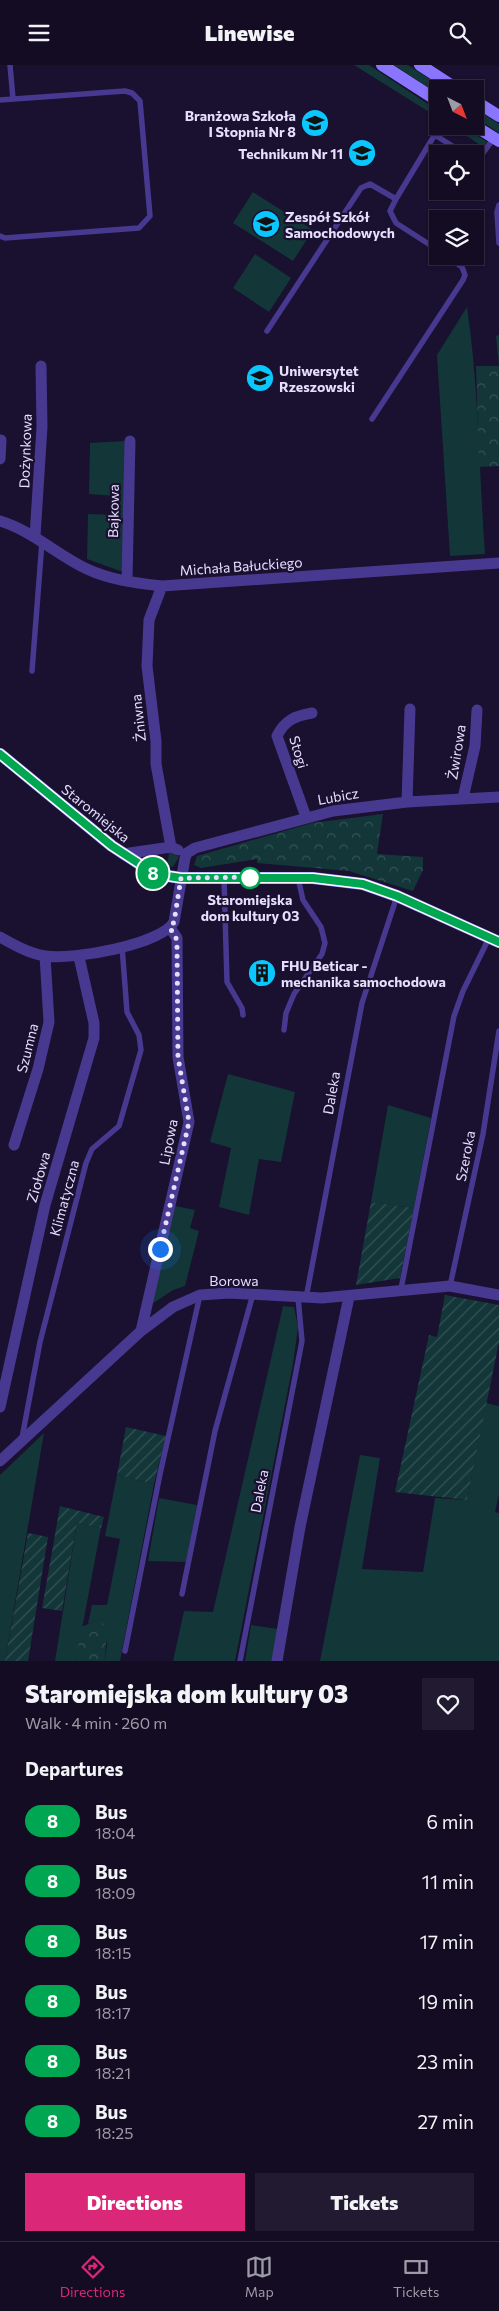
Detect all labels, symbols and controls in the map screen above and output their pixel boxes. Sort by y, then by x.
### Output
icon: menu [25,19,53,47]
text: Linewise [204,19,295,46]
icon: search [446,19,474,47]
north arrow [429,80,484,135]
map controls [429,80,484,265]
place label: Branżowa Szkoła I Stopnia Nr 8 [185,107,296,140]
school or university icon: Branżowa Szkoła I Stopnia Nr 8 [300,108,330,138]
school or university icon: Technikum Nr 11 [347,138,377,168]
place label: Technikum Nr 11 [238,145,343,162]
button: locate [429,145,484,200]
place label: Zespół Szkół Samochodowych [285,208,395,241]
school or university icon: Zespół Szkół Samochodowych [251,209,281,239]
button: layers [429,210,484,265]
place label: Uniwersytet Rzeszowski [279,362,359,395]
school or university icon: Uniwersytet Rzeszowski [245,363,275,393]
street label: Dożynkowa [15,413,35,489]
street label: Bajkowa [104,484,122,538]
street label: Michała Bałuckiego [179,553,303,579]
street label: Żniwna [127,693,149,743]
street label: Żwirowa [443,723,469,781]
street label: Stogi [286,734,312,770]
street label: Staromiejska [58,780,134,846]
street label: Lubicz [316,784,360,808]
line badge: 8 [137,857,169,889]
text: 8 [147,862,159,884]
marker: Staromiejska dom kultury 03 [239,867,261,889]
place label: Staromiejska dom kultury 03 [201,891,299,924]
place label: FHU Beticar - mechanika samochodowa [281,957,446,990]
building icon: FHU Beticar - mechanika samochodowa [247,958,277,988]
street label: Szumna [13,1021,41,1075]
street label: Daleka [319,1070,343,1116]
street label: Lipowa [155,1118,181,1166]
street label: Szeroka [452,1129,478,1183]
street label: Ziołowa [23,1150,53,1204]
street label: Klimatyczna [46,1158,82,1238]
your location [148,1237,173,1262]
street label: Borowa [209,1272,259,1289]
street label: Daleka [247,1468,271,1514]
button: heart [422,1678,474,1730]
text: Staromiejska dom kultury 03 [25,1679,348,1708]
text: Walk · 4 min · 260 m [25,1713,167,1732]
text: Departures [25,1757,123,1780]
text: Bus [95,1800,127,1823]
text: 8 [47,1810,58,1832]
text: 6 min [426,1810,474,1833]
text: 18:04 [95,1823,135,1842]
text: Bus [95,1860,127,1883]
text: 8 [47,1870,58,1892]
text: 11 min [422,1870,474,1893]
text: 18:09 [95,1883,135,1902]
text: Bus [95,1920,127,1943]
text: 8 [47,1930,58,1952]
text: 17 min [420,1930,474,1953]
text: 18:15 [95,1943,131,1962]
text: Bus [95,1980,127,2003]
text: 8 [47,1990,58,2012]
text: 19 min [418,1990,474,2013]
text: 18:17 [95,2003,131,2022]
text: Bus [95,2040,127,2063]
text: 8 [47,2050,58,2072]
text: 23 min [417,2050,474,2073]
text: 18:21 [95,2063,131,2082]
text: Bus [95,2100,127,2123]
text: 8 [47,2110,58,2132]
text: 27 min [417,2110,474,2133]
text: 18:25 [95,2123,133,2142]
button: Directions [25,2173,245,2231]
button: Tickets [255,2173,474,2231]
tab: Directions [60,2253,125,2300]
tab: Map [245,2253,274,2300]
tab: Tickets [393,2253,439,2300]

